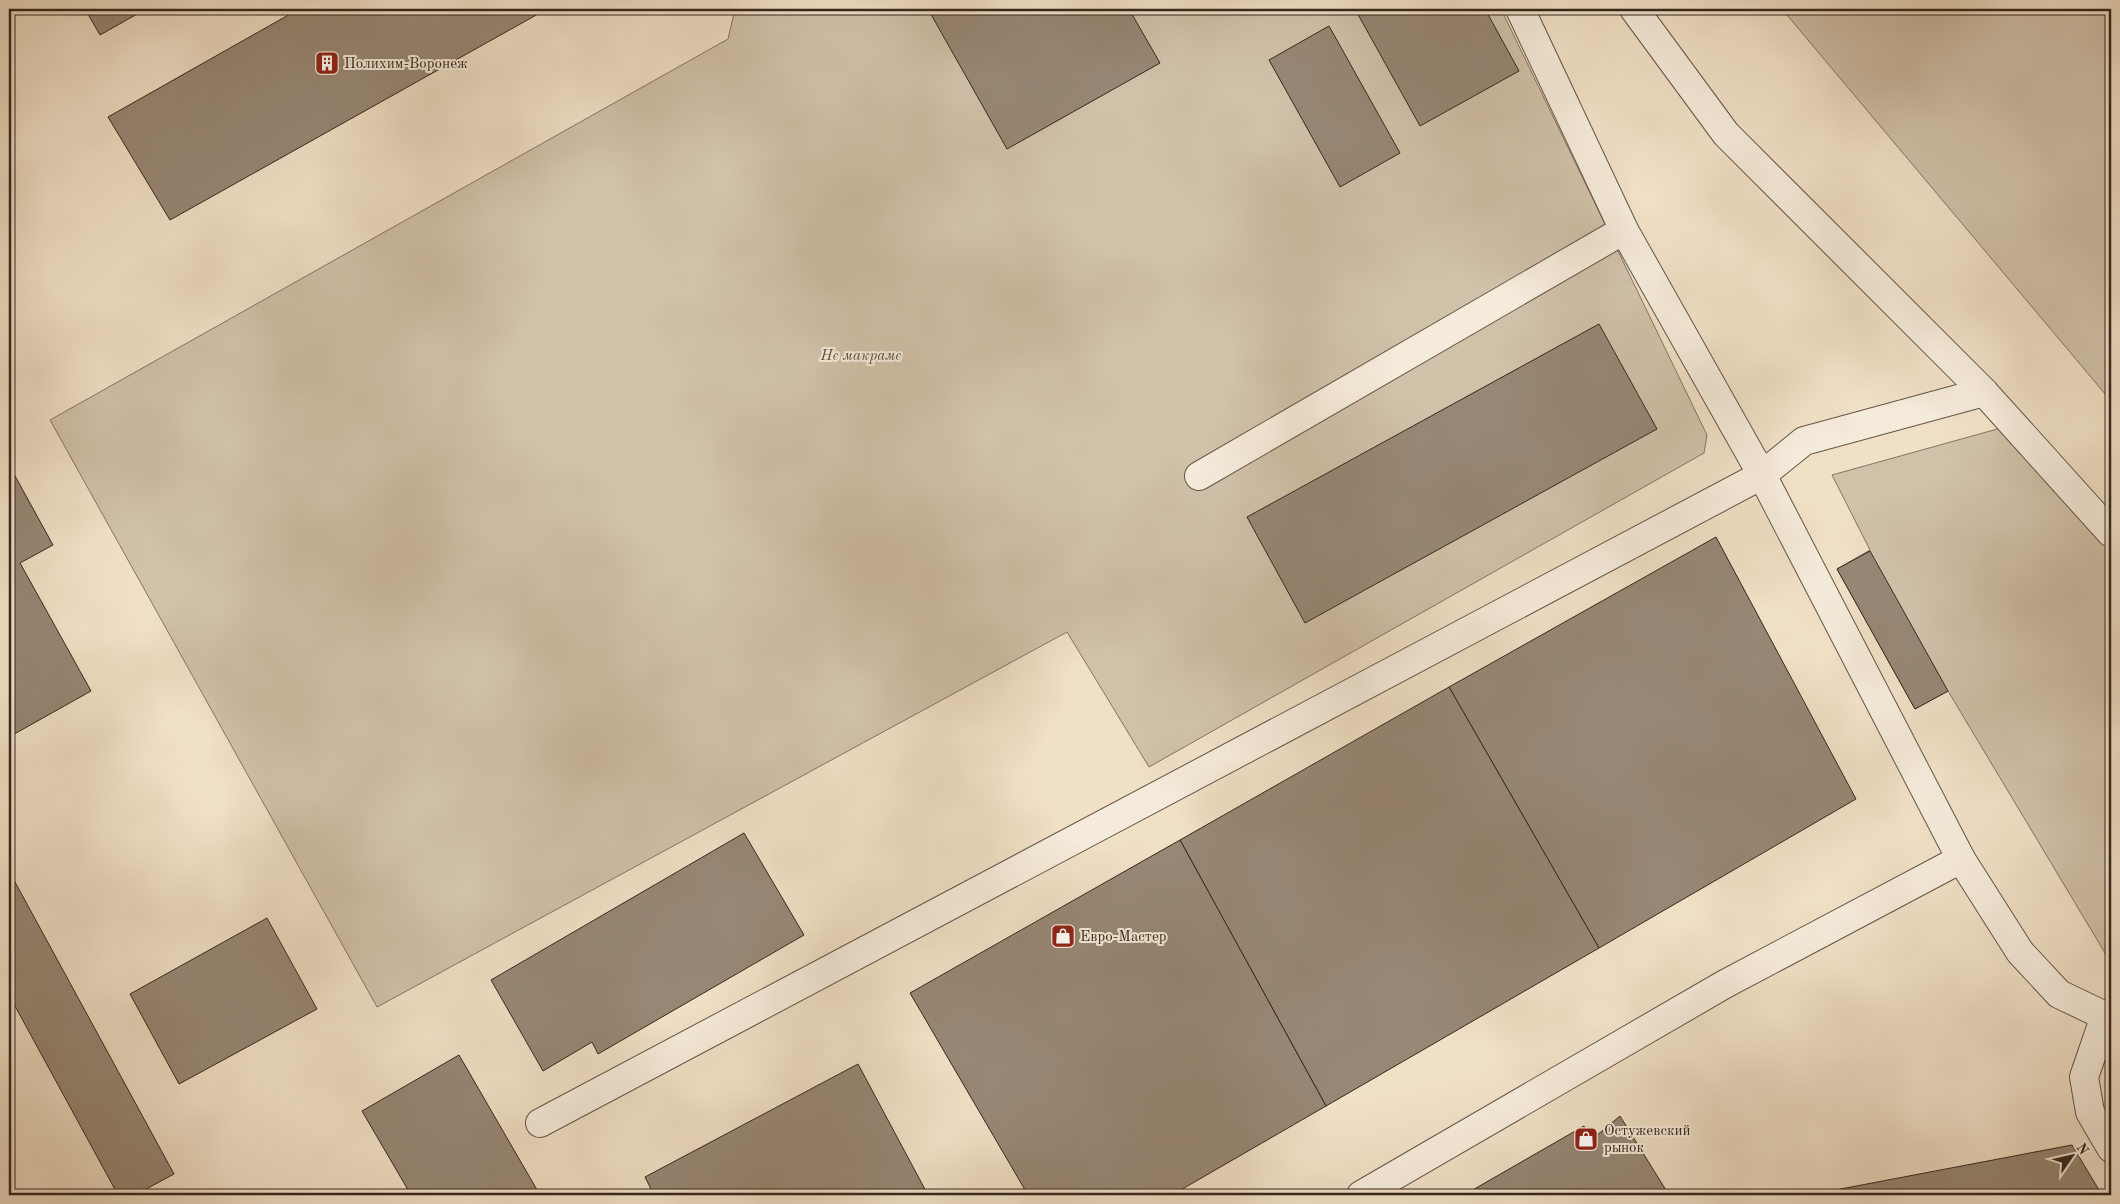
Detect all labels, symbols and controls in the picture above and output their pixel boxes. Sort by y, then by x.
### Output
building icon: Полихим-Воронеж [314,50,340,76]
place label: Полихим-Воронеж [344,57,468,72]
park label: Не макраме [820,349,901,364]
shop icon: Евро-Мастер [1050,923,1076,949]
place label: Евро-Мастер [1080,930,1167,945]
place label: Остужевский рынок [1604,1124,1691,1156]
shop icon: Остужевский рынок [1573,1126,1599,1152]
north arrow [2048,1132,2098,1182]
text: N [2073,1141,2091,1158]

